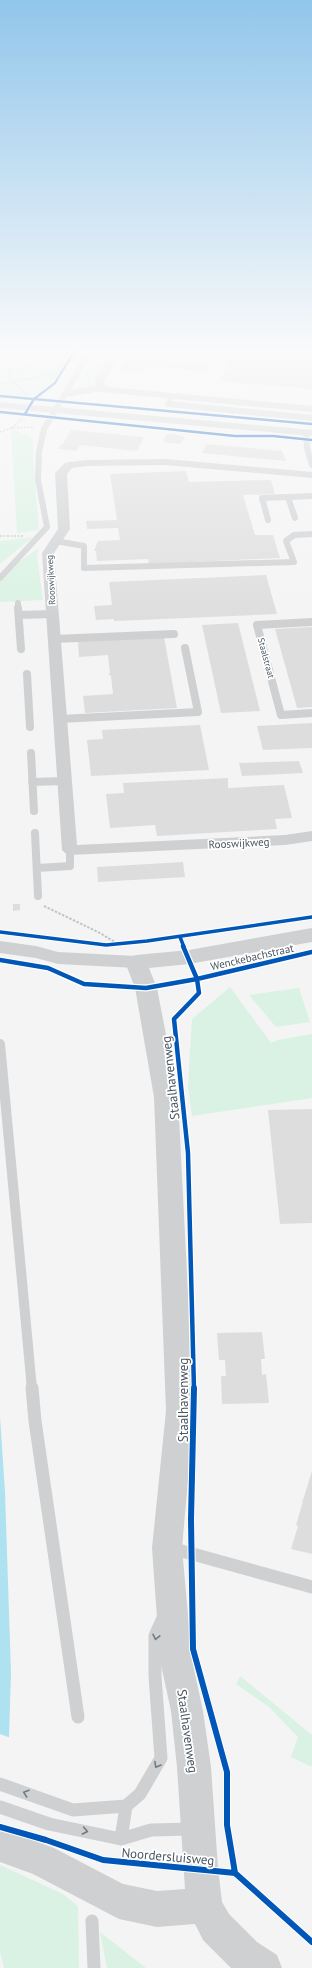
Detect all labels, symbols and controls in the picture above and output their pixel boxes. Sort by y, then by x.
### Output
street label: Rooswijkweg [44,555,57,605]
street label: Staalstraat [256,637,277,679]
street label: Rooswijkweg [208,834,270,852]
street label: Wenckebachstraat [209,941,295,973]
street label: Staalhavenweg [158,1035,183,1121]
street label: Staalhavenweg [175,1358,192,1442]
one-way arrow [153,1633,161,1640]
street label: Staalhavenweg [173,1688,202,1774]
one-way arrow [154,1761,161,1768]
one-way arrow [23,1790,30,1798]
one-way arrow [82,1827,88,1835]
street label: Noordersluisweg [121,1844,215,1869]

